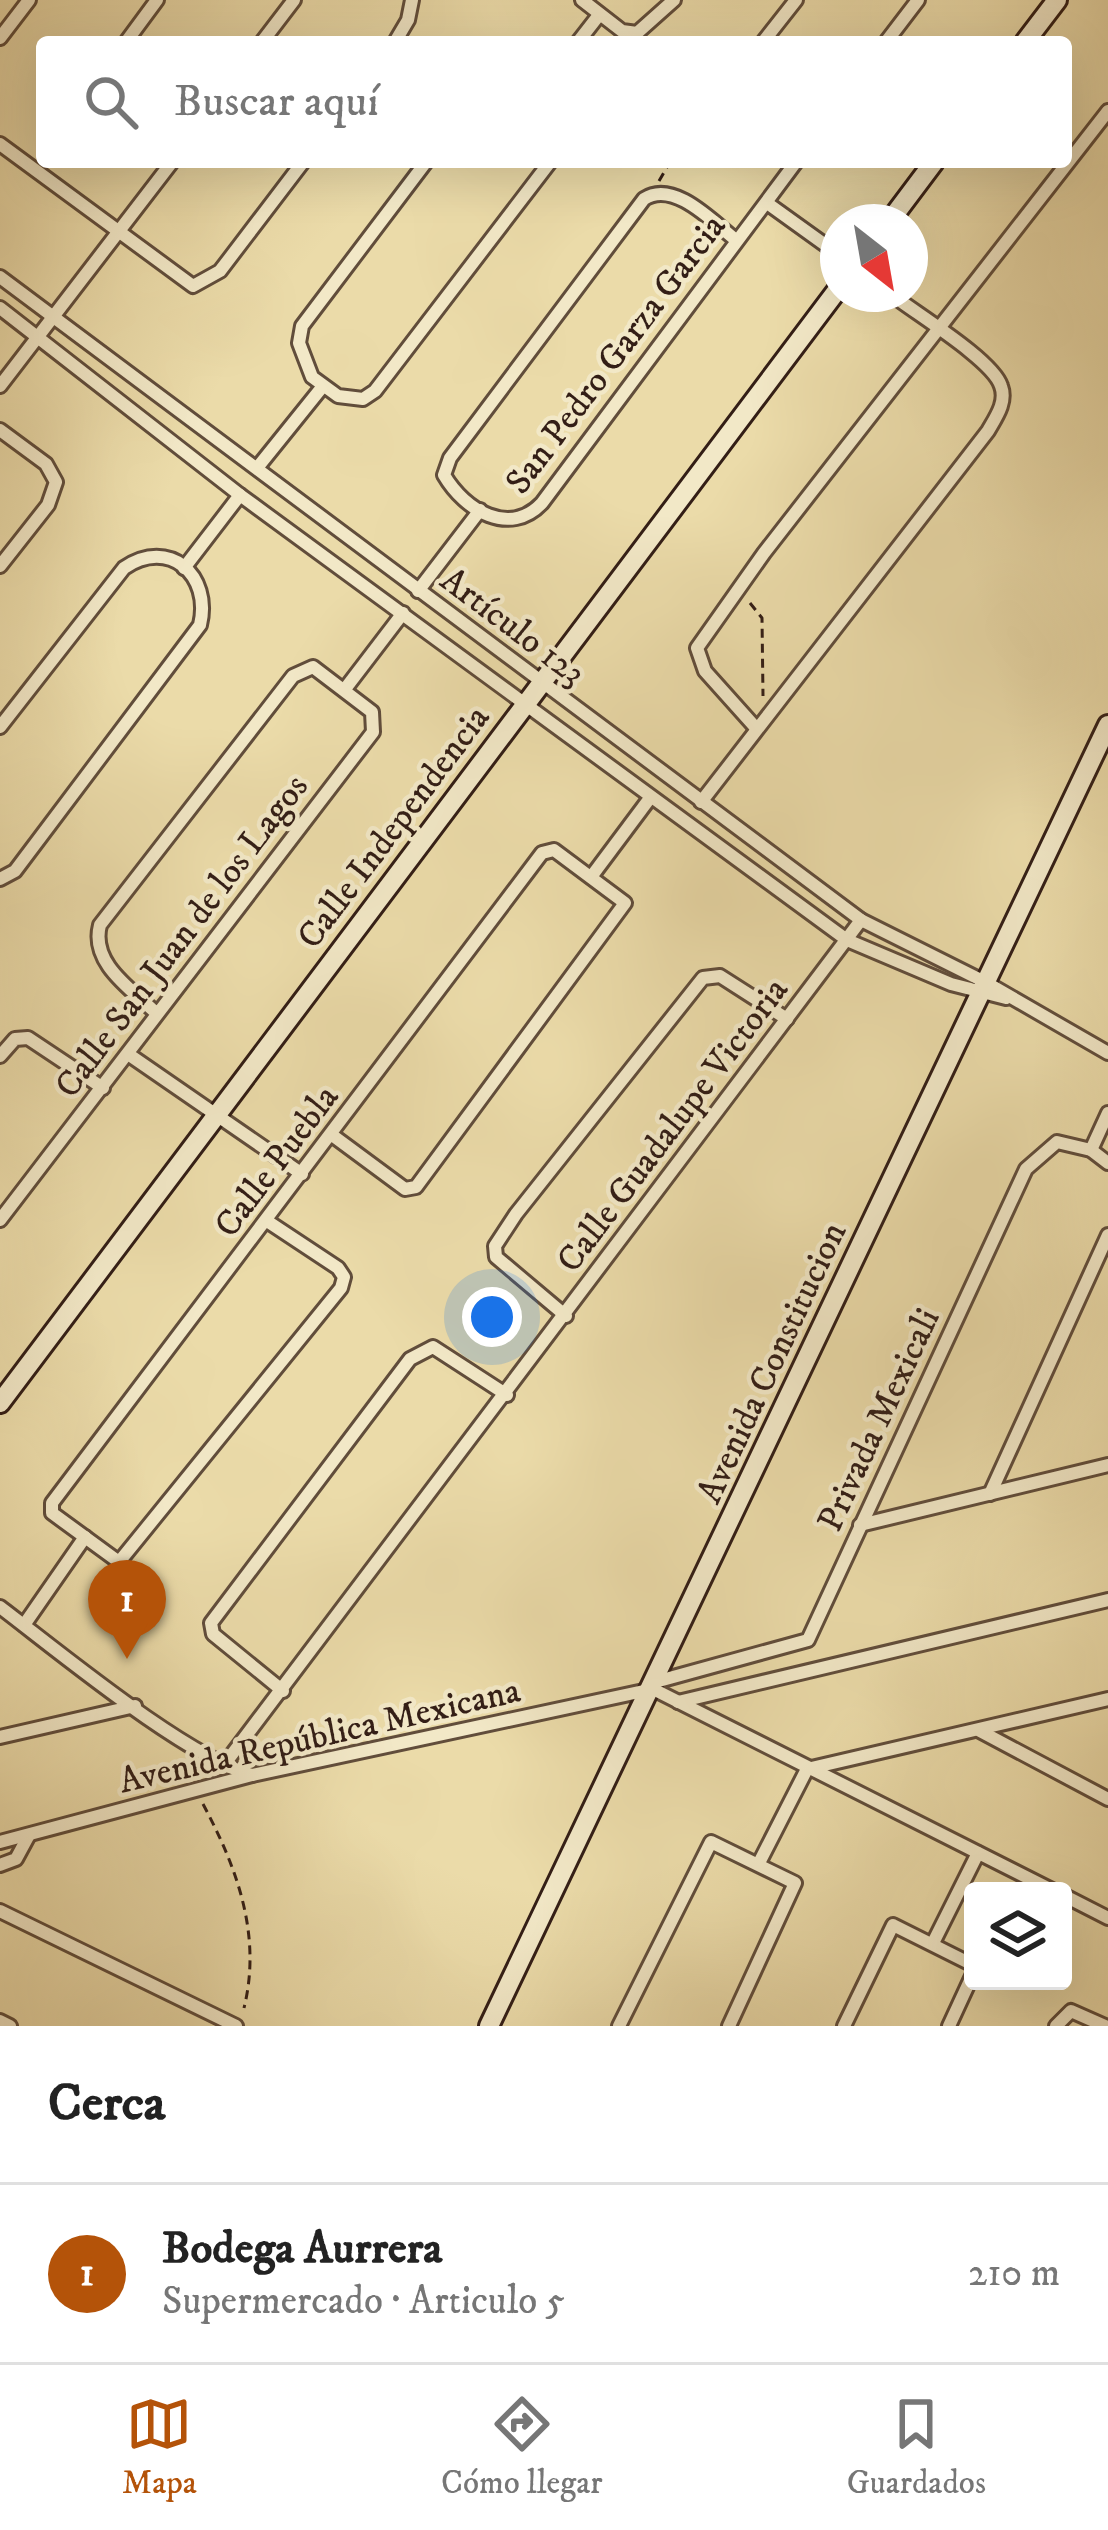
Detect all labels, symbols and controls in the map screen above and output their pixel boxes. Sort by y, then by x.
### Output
search box [36,36,1072,168]
icon: search [78,69,144,135]
text: Buscar aquí [174,74,379,130]
north arrow [820,204,928,312]
street label: San Pedro Garza Garcia [496,205,736,503]
street label: Artículo 123 [431,558,594,696]
street label: Calle Independencia [288,696,501,958]
street label: Calle San Juan de los Lagos [46,766,318,1107]
street label: Calle Guadalupe Victoria [547,969,799,1282]
street label: Calle Puebla [205,1076,349,1247]
street label: Avenida Constitucion [687,1215,857,1511]
your location [462,1287,522,1347]
street label: Privada Mexicali [808,1301,951,1539]
pin: 1 [88,1560,166,1659]
street label: Avenida República Mexicana [114,1668,525,1805]
map controls [964,1882,1072,1990]
button: layers [964,1882,1072,1990]
text: Cerca [48,2072,165,2136]
text: Bodega Aurrera [162,2221,442,2277]
text: 1 [80,2249,94,2298]
text: 210 m [968,2249,1060,2298]
text: Supermercado · Articulo 5 [162,2277,565,2326]
tab: Mapa [122,2391,197,2504]
tab: Cómo llegar [441,2391,603,2504]
tab: Guardados [847,2391,986,2504]

